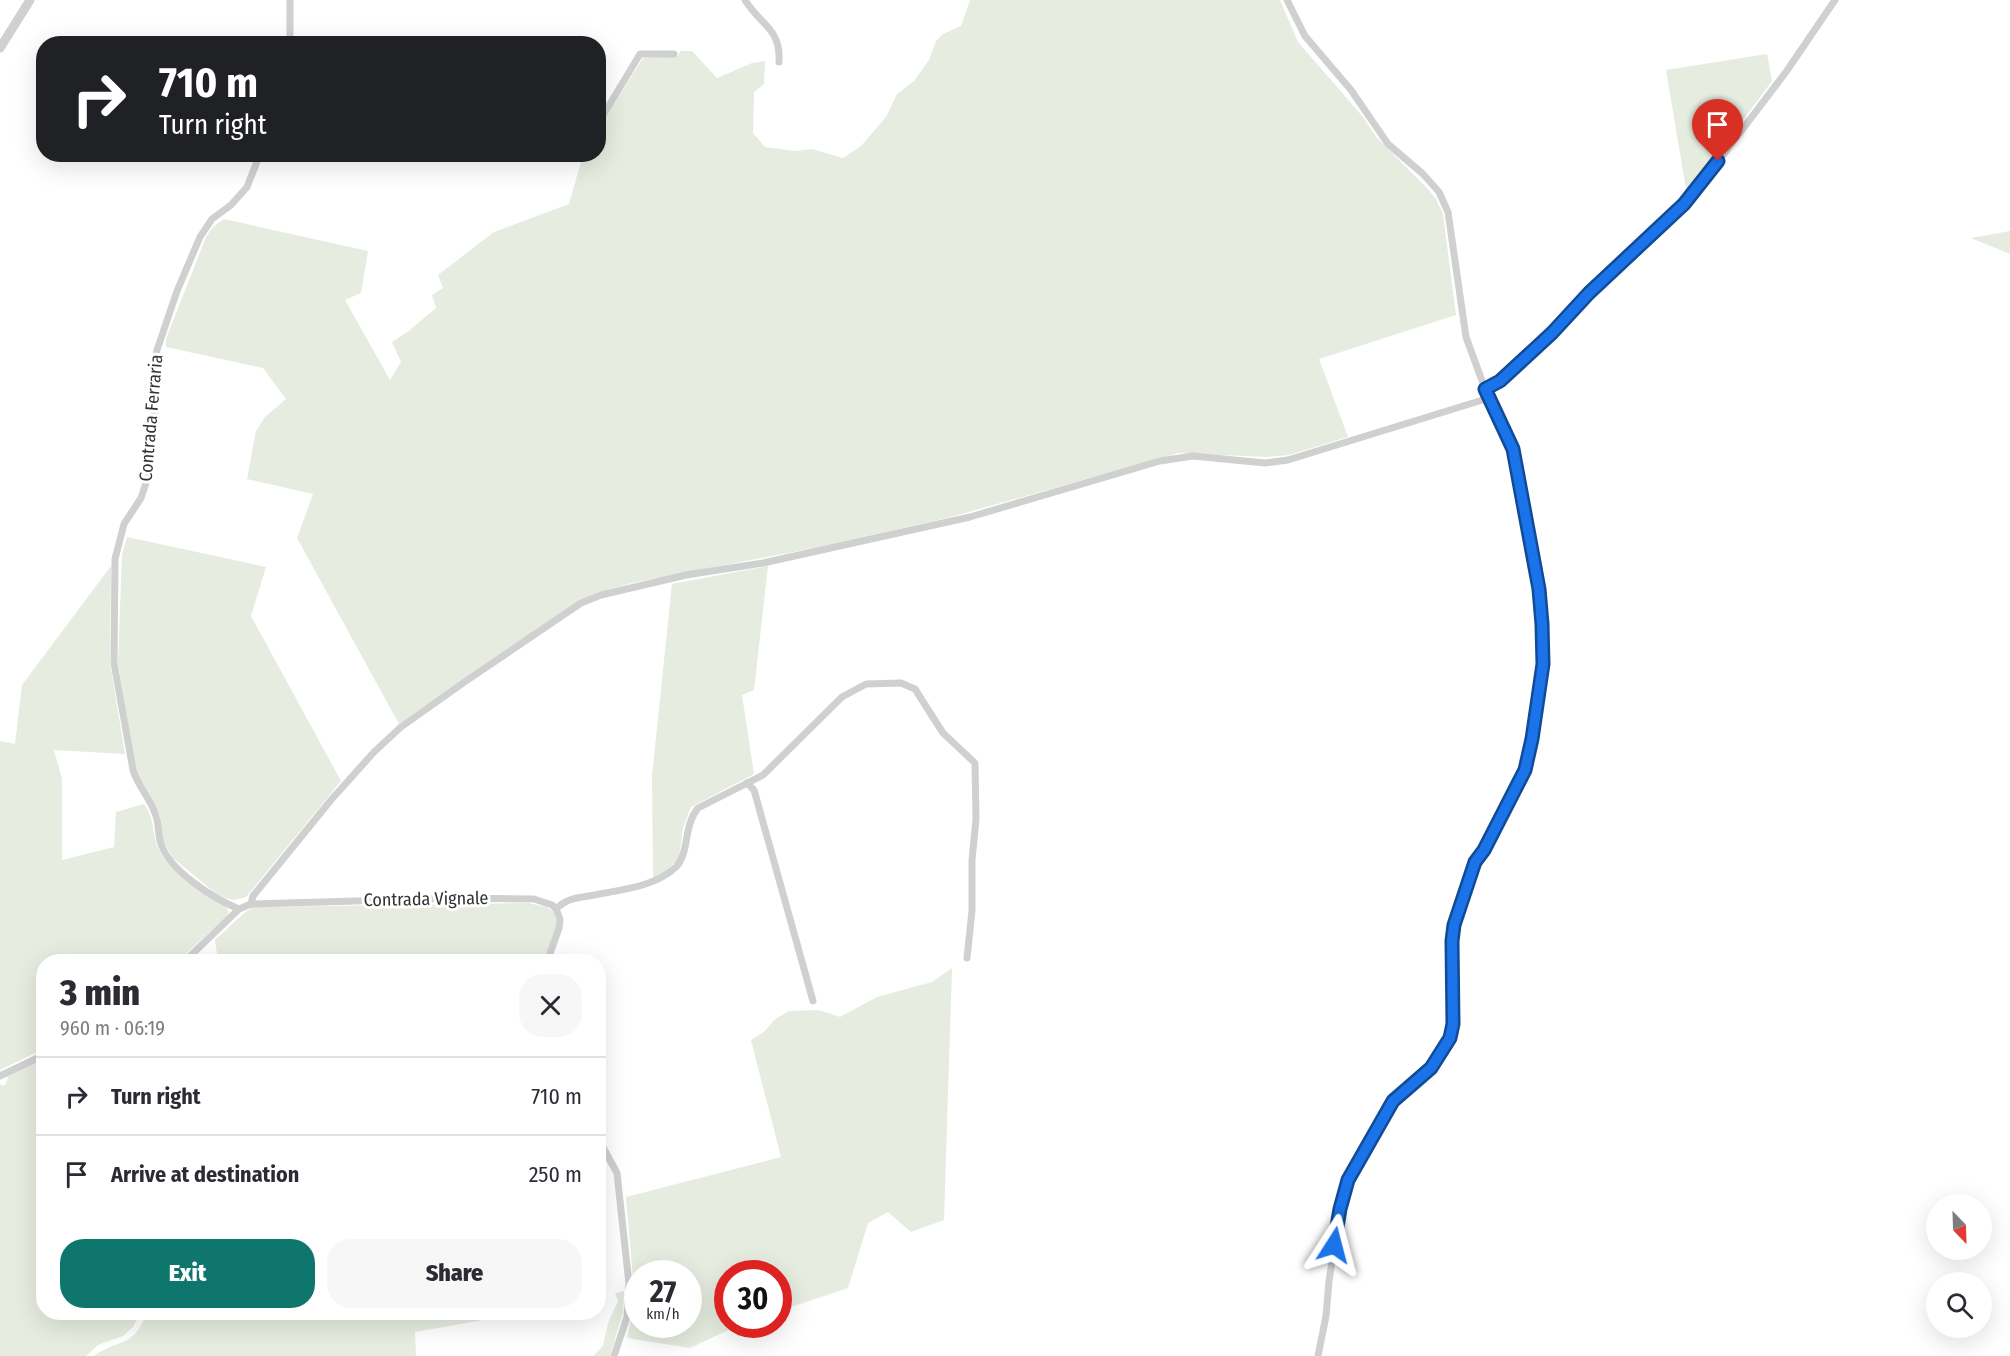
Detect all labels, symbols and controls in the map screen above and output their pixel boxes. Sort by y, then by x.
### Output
text: 710 m [159,58,258,108]
icon: right [60,60,138,138]
pin [1692,99,1743,161]
icon: arrive [1701,108,1734,141]
text: Turn right [159,109,267,141]
street label: Contrada Ferraria [134,353,168,482]
street label: Contrada Vignale [363,887,489,911]
text: 3 min [60,971,140,1015]
button: close [519,974,582,1037]
text: 960 m · 06:19 [60,1016,165,1040]
icon: right [60,1080,93,1113]
text: Turn right [111,1083,200,1110]
text: 710 m [531,1083,582,1110]
icon: arrive [60,1158,93,1191]
text: Arrive at destination [111,1161,299,1188]
text: 250 m [529,1161,582,1188]
north arrow [1926,1194,1992,1260]
map controls [1926,1194,1992,1338]
position arrow [1302,1213,1366,1277]
button: Exit [60,1239,315,1308]
button: Share [327,1239,582,1308]
speed limit sign: 30 [714,1260,792,1338]
button: search [1926,1272,1992,1338]
text: 27 [650,1274,676,1310]
text: km/h [646,1305,680,1323]

